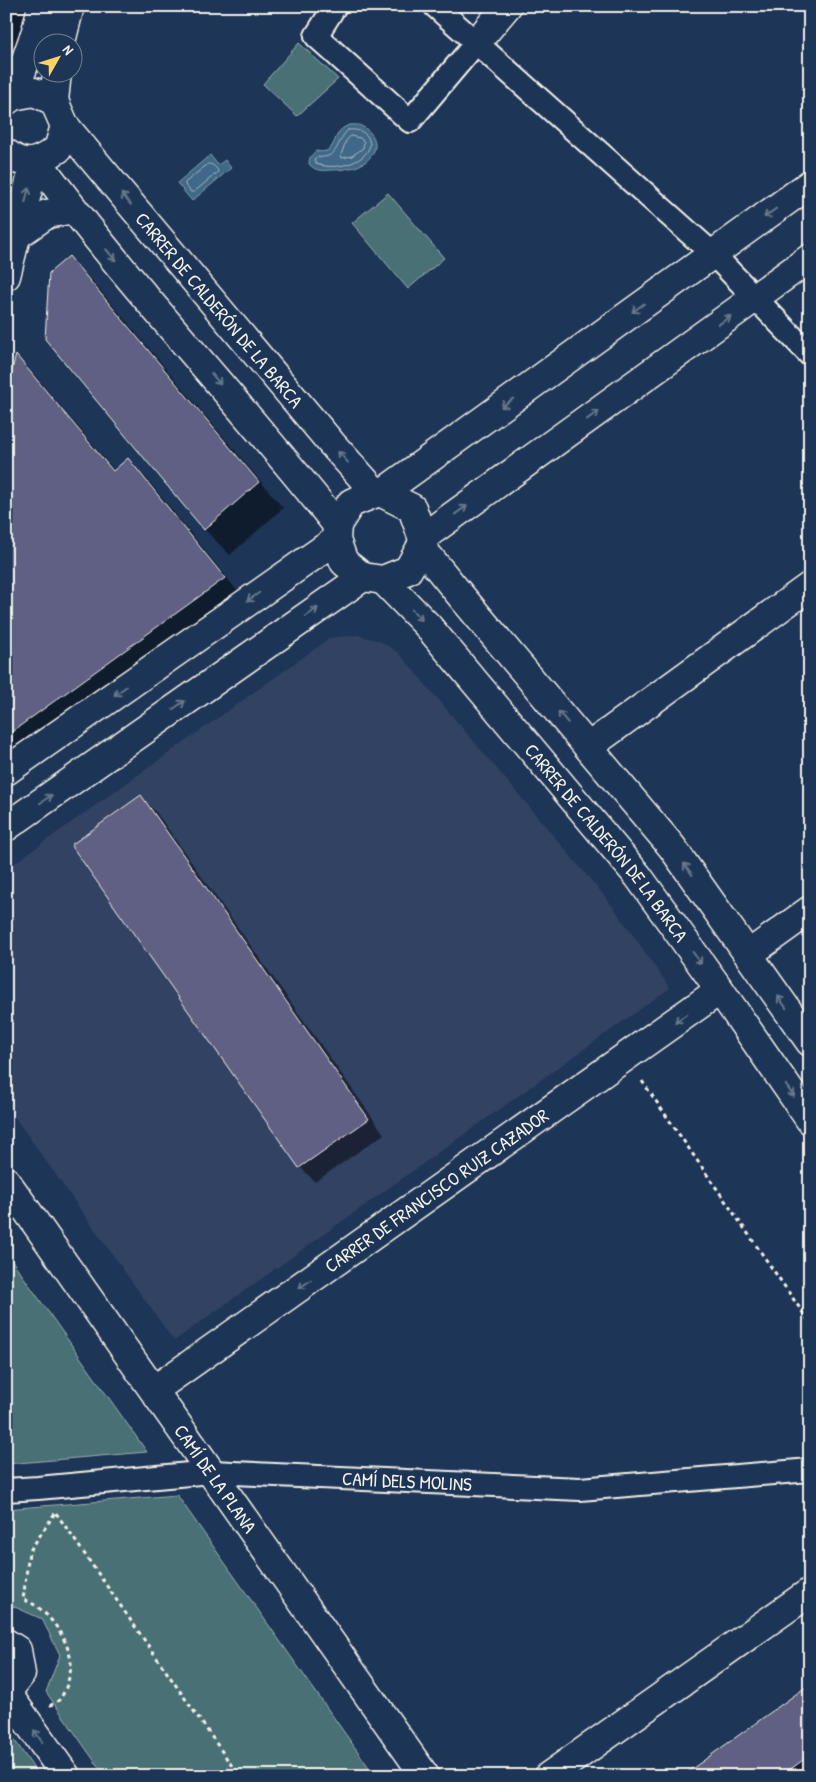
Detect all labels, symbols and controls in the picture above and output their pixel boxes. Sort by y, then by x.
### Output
north arrow [32,32,82,82]
text: N [59,41,79,59]
one-way arrow [23,188,32,204]
one-way arrow [120,192,131,205]
street label: CARRER DE CALDERÓN DE LA BARCA [130,206,309,413]
one-way arrow [763,208,777,218]
one-way arrow [105,249,117,262]
one-way arrow [631,303,645,313]
one-way arrow [717,315,731,325]
one-way arrow [210,372,221,385]
one-way arrow [500,398,514,408]
one-way arrow [586,410,600,420]
one-way arrow [338,450,349,463]
one-way arrow [454,505,468,515]
one-way arrow [246,592,260,602]
one-way arrow [305,607,319,617]
one-way arrow [411,609,423,621]
one-way arrow [113,686,127,696]
one-way arrow [172,700,186,710]
one-way arrow [557,710,568,723]
street label: CARRER DE CALDERÓN DE LA BARCA [519,738,694,947]
one-way arrow [39,794,53,804]
one-way arrow [683,863,693,877]
one-way arrow [692,950,702,964]
one-way arrow [777,995,787,1009]
one-way arrow [674,1013,688,1023]
one-way arrow [785,1084,795,1098]
street label: CARRER DE FRANCISCO RUIZ CAZADOR [319,1102,554,1279]
one-way arrow [298,1279,312,1289]
street label: CAMÍ DE LA PLANA [168,1419,263,1538]
street label: CAMÍ DELS MOLINS [342,1465,473,1497]
one-way arrow [33,1729,43,1743]

